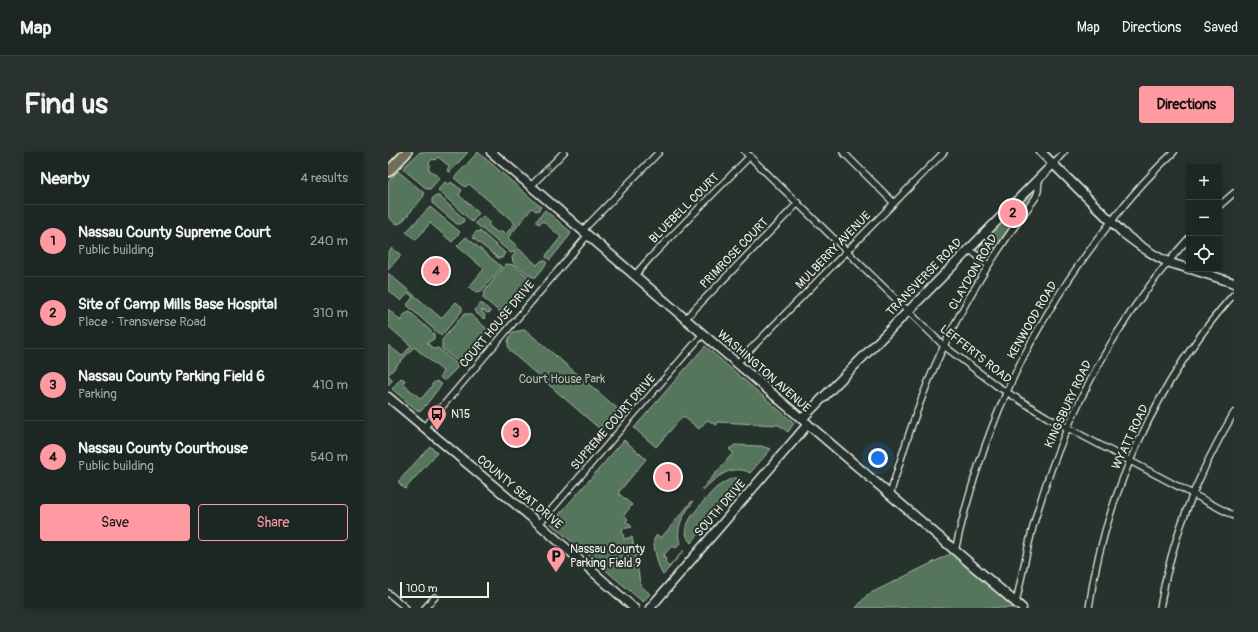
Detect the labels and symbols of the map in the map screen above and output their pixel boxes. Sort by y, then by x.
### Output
one-way arrow [543,166,551,174]
street label: BLUEBELL COURT [646,170,723,247]
pin: 2 [1000,198,1026,228]
street label: MULBERRY AVENUE [793,208,874,292]
street label: PRIMROSE COURT [697,215,772,292]
street label: CLAYDON ROAD [946,231,1001,313]
street label: TRANSVERSE ROAD [883,235,966,319]
pin: 4 [423,256,449,286]
street label: COURT HOUSE DRIVE [457,278,538,371]
street label: KENWOOD ROAD [1004,278,1061,362]
street label: LEFFERTS ROAD [937,322,1015,387]
street label: WASHINGTON AVENUE [714,327,813,416]
street label: KINGSBURY ROAD [1042,358,1095,450]
street label: SUPREME COURT DRIVE [568,371,659,473]
park label: Court House Park [519,372,605,387]
street label: WYATT ROAD [1109,402,1152,472]
bus stop icon: N15 [426,403,448,431]
place label: N15 [451,407,470,422]
pin: 3 [503,418,529,448]
your location [868,448,888,468]
street label: COUNTY SEAT DRIVE [474,452,566,533]
pin: 1 [655,462,681,492]
street label: SOUTH DRIVE [692,477,749,540]
place label: Nassau County Parking Field 9 [570,542,645,571]
parking icon: Nassau County Parking Field 9 [545,545,567,573]
scale bar [400,580,489,599]

